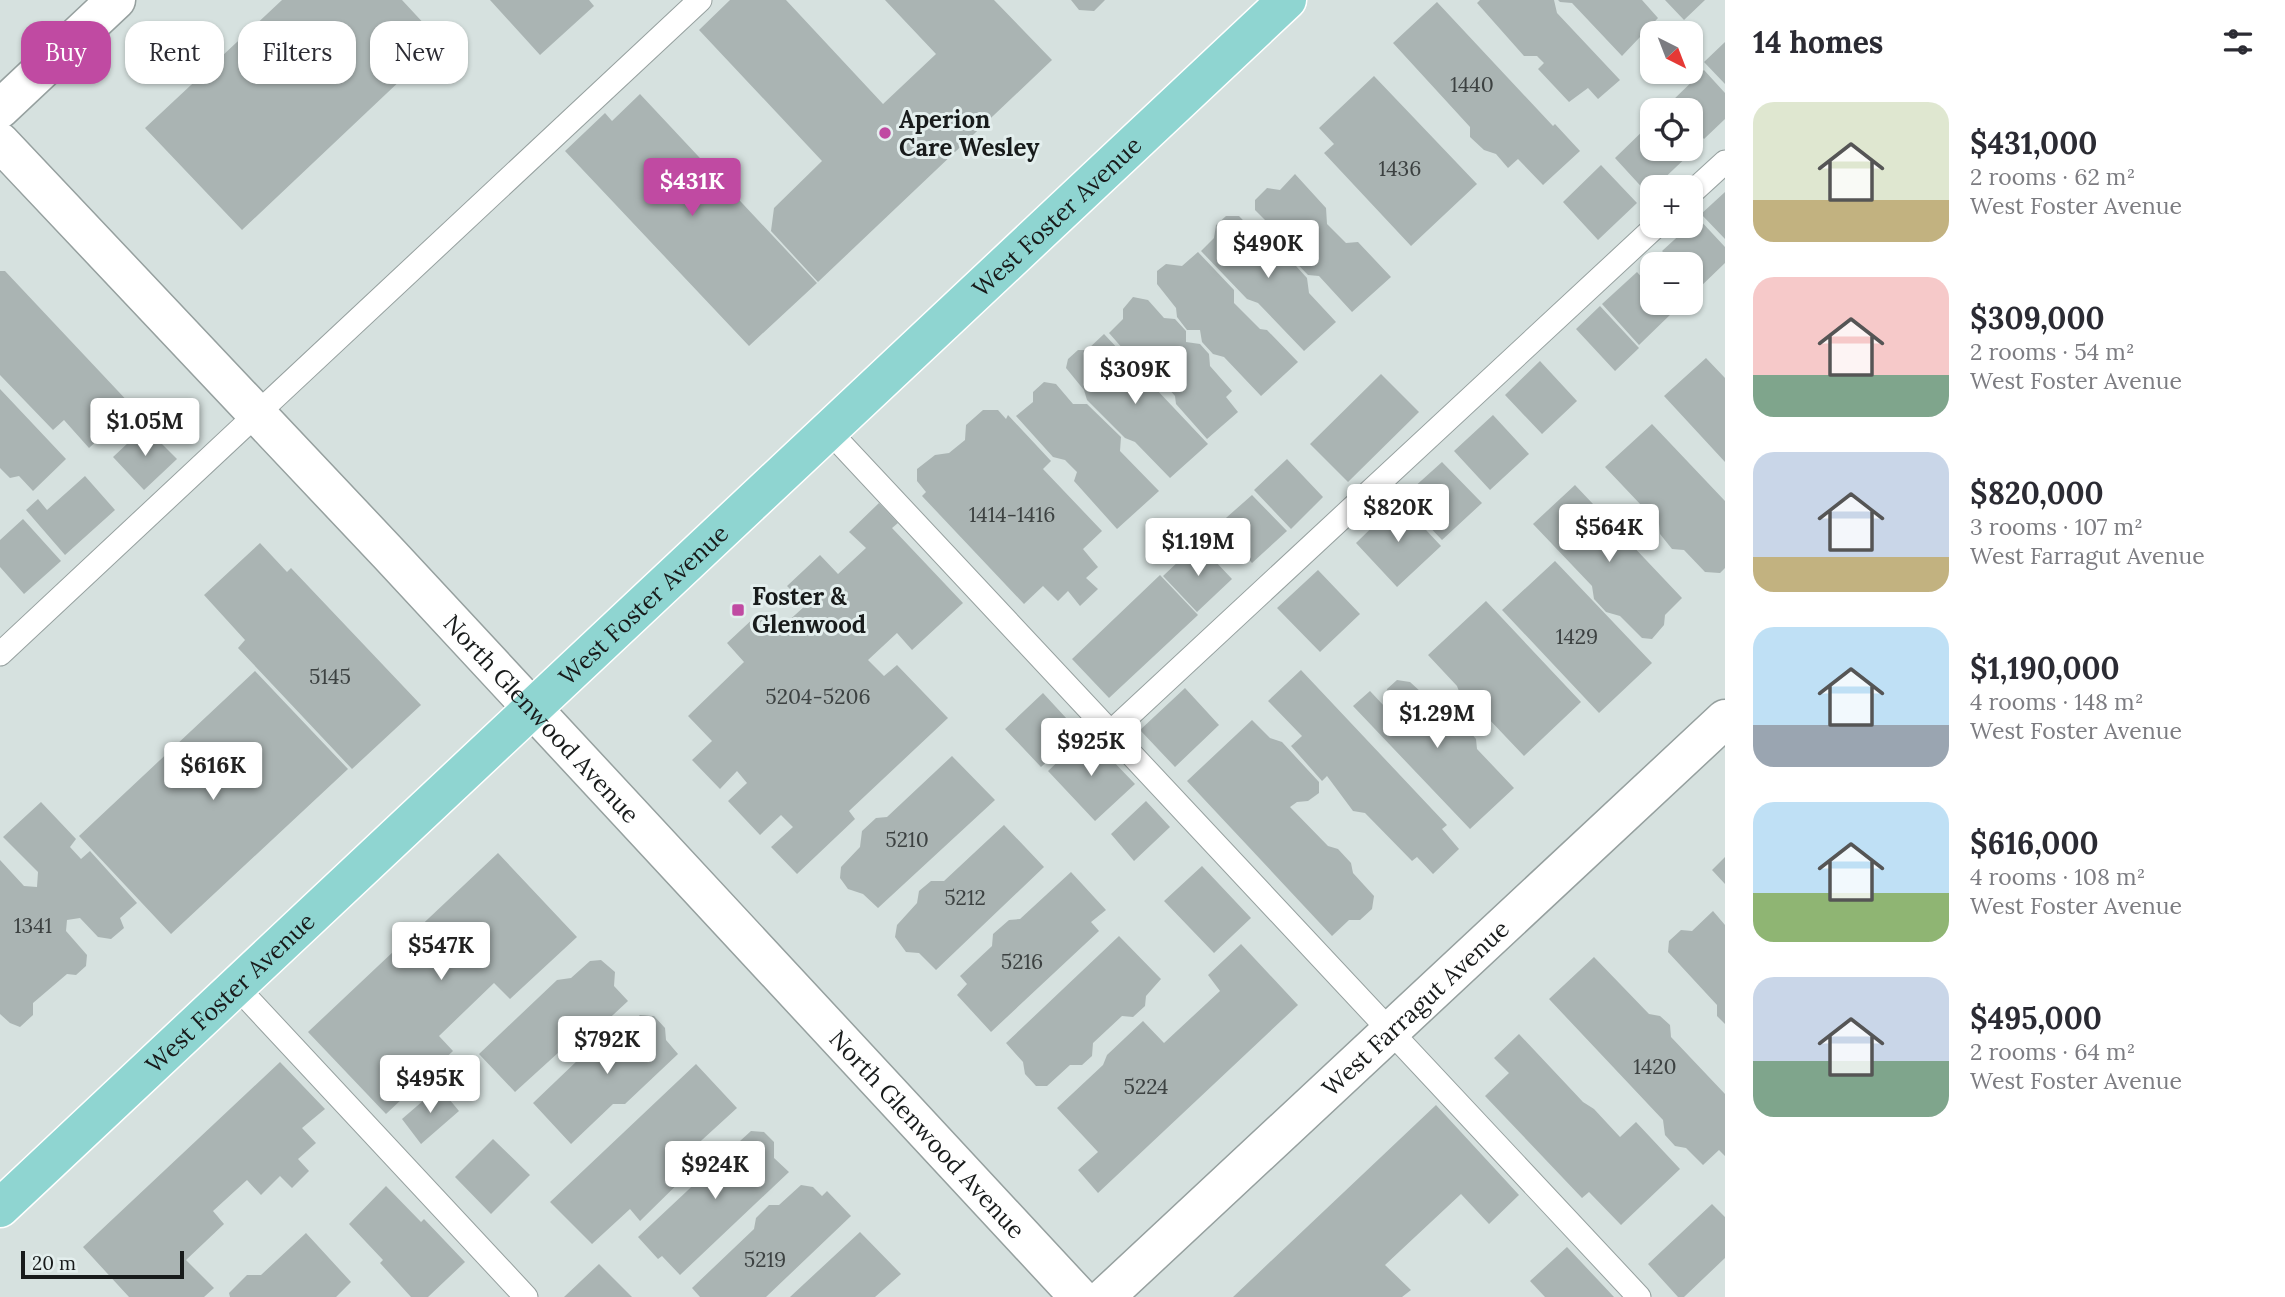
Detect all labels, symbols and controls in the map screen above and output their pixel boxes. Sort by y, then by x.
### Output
chip: Buy [21,21,111,84]
chip: Rent [125,21,224,84]
chip: Filters [238,21,356,84]
chip: New [370,21,468,84]
north arrow [1640,21,1703,84]
map controls [1640,21,1703,315]
text: 14 homes [1753,23,1883,61]
icon: filters [2219,23,2257,61]
house number: 1440 [1450,71,1494,98]
button: locate [1640,98,1703,161]
place label: Aperion Care Wesley [899,104,1040,163]
text: $431,000 [1970,124,2097,162]
marker: Aperion Care Wesley [877,125,893,141]
street label: West Foster Avenue [965,129,1148,303]
icon: home [1809,130,1893,214]
house number: 1436 [1379,155,1421,182]
pin: $431K [643,158,741,218]
text: 2 rooms · 62 m² [1970,162,2135,191]
text: $431K [660,166,724,195]
button: + [1640,175,1703,238]
text: West Foster Avenue [1970,191,2182,220]
pin: $490K [1219,220,1317,280]
text: $490K [1233,228,1303,257]
button: − [1640,252,1703,315]
text: $309,000 [1970,299,2105,337]
icon: home [1809,305,1893,389]
text: 2 rooms · 54 m² [1970,337,2135,366]
pin: $309K [1086,346,1184,406]
text: $309K [1100,354,1170,383]
text: West Foster Avenue [1970,366,2182,395]
pin: $1.05M [88,398,202,458]
text: $1.05M [106,406,184,435]
text: $820,000 [1970,474,2104,512]
icon: home [1809,480,1893,564]
pin: $820K [1349,484,1447,544]
text: $820K [1363,492,1433,521]
house number: 1414-1416 [969,501,1055,528]
pin: $564K [1560,504,1658,564]
text: $564K [1575,512,1643,541]
text: 3 rooms · 107 m² [1970,512,2143,541]
street label: West Foster Avenue [552,517,734,691]
pin: $1.19M [1141,518,1255,578]
text: $1.19M [1161,526,1235,555]
text: West Farragut Avenue [1970,541,2205,570]
place label: Foster & Glenwood [752,581,866,640]
marker: Foster & Glenwood [730,602,746,618]
street label: North Glenwood Avenue [437,608,646,829]
house number: 1429 [1556,623,1598,650]
text: $1,190,000 [1970,649,2120,687]
icon: home [1809,655,1893,739]
house number: 5145 [309,663,351,690]
house number: 5204-5206 [765,683,871,710]
text: 4 rooms · 148 m² [1970,687,2144,716]
pin: $1.29M [1380,690,1494,750]
text: $1.29M [1399,698,1475,727]
text: West Foster Avenue [1970,716,2182,745]
pin: $925K [1042,718,1140,778]
text: $925K [1057,726,1125,755]
pin: $616K [164,742,262,802]
text: $616K [180,750,246,779]
text: $616,000 [1970,824,2099,862]
house number: 5210 [885,826,929,853]
icon: home [1809,830,1893,914]
text: 4 rooms · 108 m² [1970,862,2145,891]
house number: 5212 [944,884,986,911]
text: West Foster Avenue [1970,891,2182,920]
street label: West Foster Avenue [138,905,321,1079]
house number: 1341 [14,912,52,939]
street label: West Farragut Avenue [1315,913,1515,1103]
pin: $547K [392,922,490,982]
text: $547K [408,930,474,959]
house number: 5216 [1001,948,1043,975]
text: $495,000 [1970,999,2102,1037]
icon: home [1809,1005,1893,1089]
pin: $792K [558,1016,656,1076]
street label: North Glenwood Avenue [823,1023,1032,1245]
text: $792K [574,1024,640,1053]
text: 2 rooms · 64 m² [1970,1037,2135,1066]
house number: 1420 [1633,1053,1677,1080]
pin: $495K [381,1056,479,1115]
text: $495K [396,1063,464,1092]
text: West Foster Avenue [1970,1066,2182,1095]
house number: 5224 [1124,1073,1168,1100]
pin: $924K [666,1142,764,1201]
text: $924K [681,1149,749,1178]
house number: 5219 [744,1246,786,1273]
scale bar [21,1248,184,1280]
text: 20 m [32,1251,76,1275]

